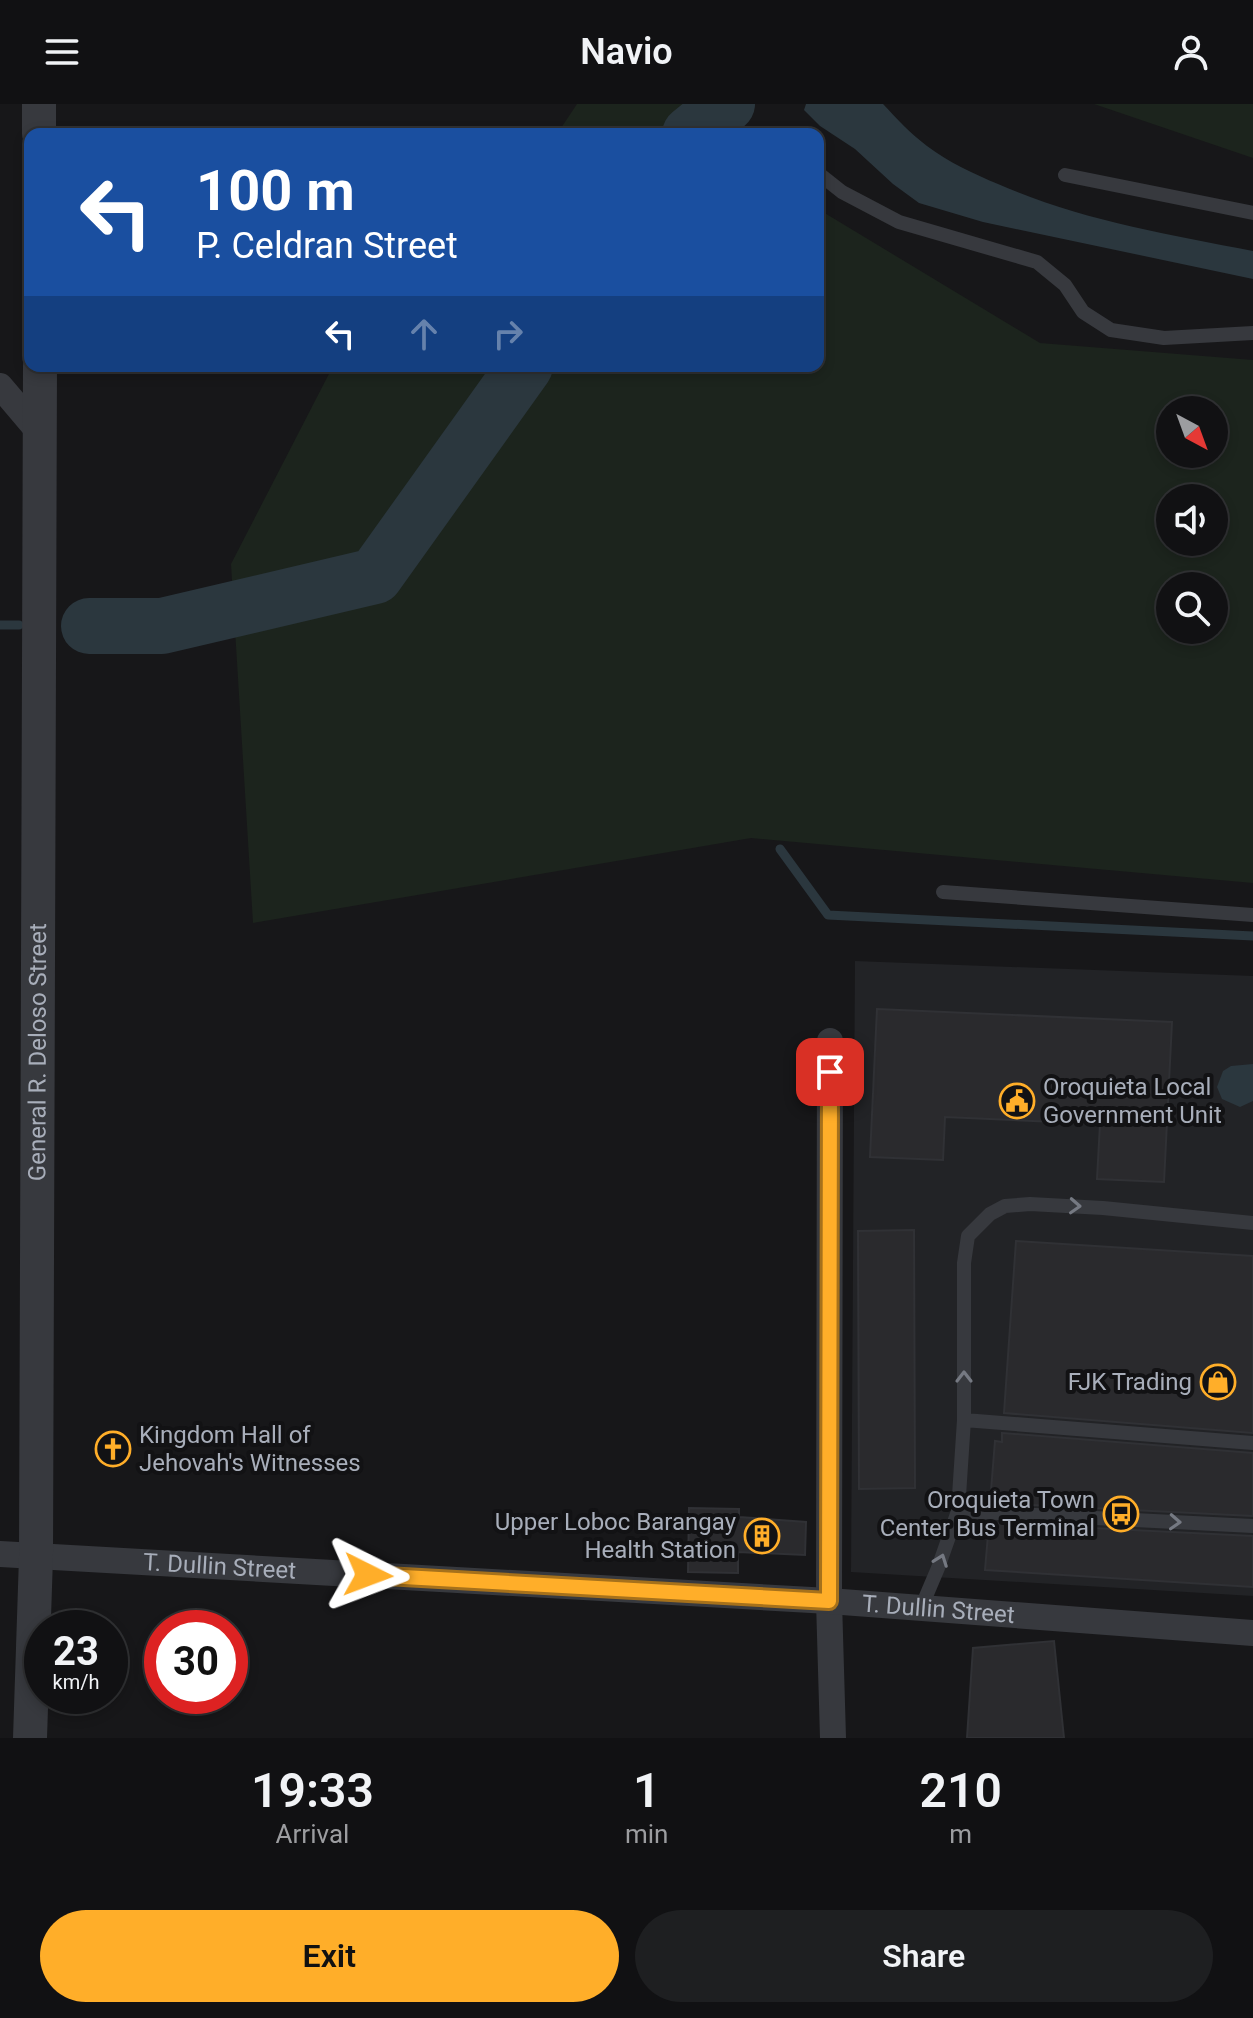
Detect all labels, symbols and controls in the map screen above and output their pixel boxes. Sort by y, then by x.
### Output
icon: menu [40,30,84,74]
icon: person [1169,30,1213,74]
text: Navio [580,31,673,73]
text: 100 m [196,158,355,224]
icon: left [64,160,168,264]
text: P. Celdran Street [196,225,458,267]
icon: left [318,312,362,356]
icon: ahead [402,312,446,356]
icon: right [486,312,530,356]
north arrow [1156,396,1228,468]
map controls [1156,396,1228,644]
button: sound [1156,484,1228,556]
button: search [1156,572,1228,644]
street label: General R. Deloso Street [23,923,52,1181]
pin [796,1038,864,1106]
icon: arrive [808,1050,852,1094]
place label: Oroquieta Local Government Unit [1043,1073,1222,1129]
public building icon: Oroquieta Local Government Unit [998,1082,1036,1120]
one-way arrow [1069,1198,1082,1215]
shop icon: FJK Trading [1199,1363,1237,1401]
place label: FJK Trading [1068,1368,1192,1396]
one-way arrow [955,1370,973,1383]
place label: Kingdom Hall of Jehovah's Witnesses [139,1421,361,1477]
church icon: Kingdom Hall of Jehovah's Witnesses [94,1430,132,1468]
place label: Oroquieta Town Center Bus Terminal [880,1486,1095,1542]
bus stop icon: Oroquieta Town Center Bus Terminal [1102,1495,1140,1533]
place label: Upper Loboc Barangay Health Station [495,1508,737,1564]
one-way arrow [1169,1513,1182,1530]
building icon: Upper Loboc Barangay Health Station [743,1517,781,1555]
position arrow [326,1533,410,1617]
street label: T. Dullin Street [142,1548,297,1585]
one-way arrow [931,1554,948,1568]
street label: T. Dullin Street [861,1590,1016,1629]
speed limit sign: 30 [144,1610,248,1714]
text: 23 [53,1628,99,1675]
text: km/h [53,1670,99,1694]
text: 19:33 [251,1762,374,1819]
text: 1 [633,1762,660,1819]
text: 210 [920,1762,1002,1819]
text: Arrival [276,1819,349,1849]
text: min [625,1819,668,1849]
text: m [949,1819,972,1849]
button: Exit [40,1910,619,2002]
button: Share [635,1910,1213,2002]

